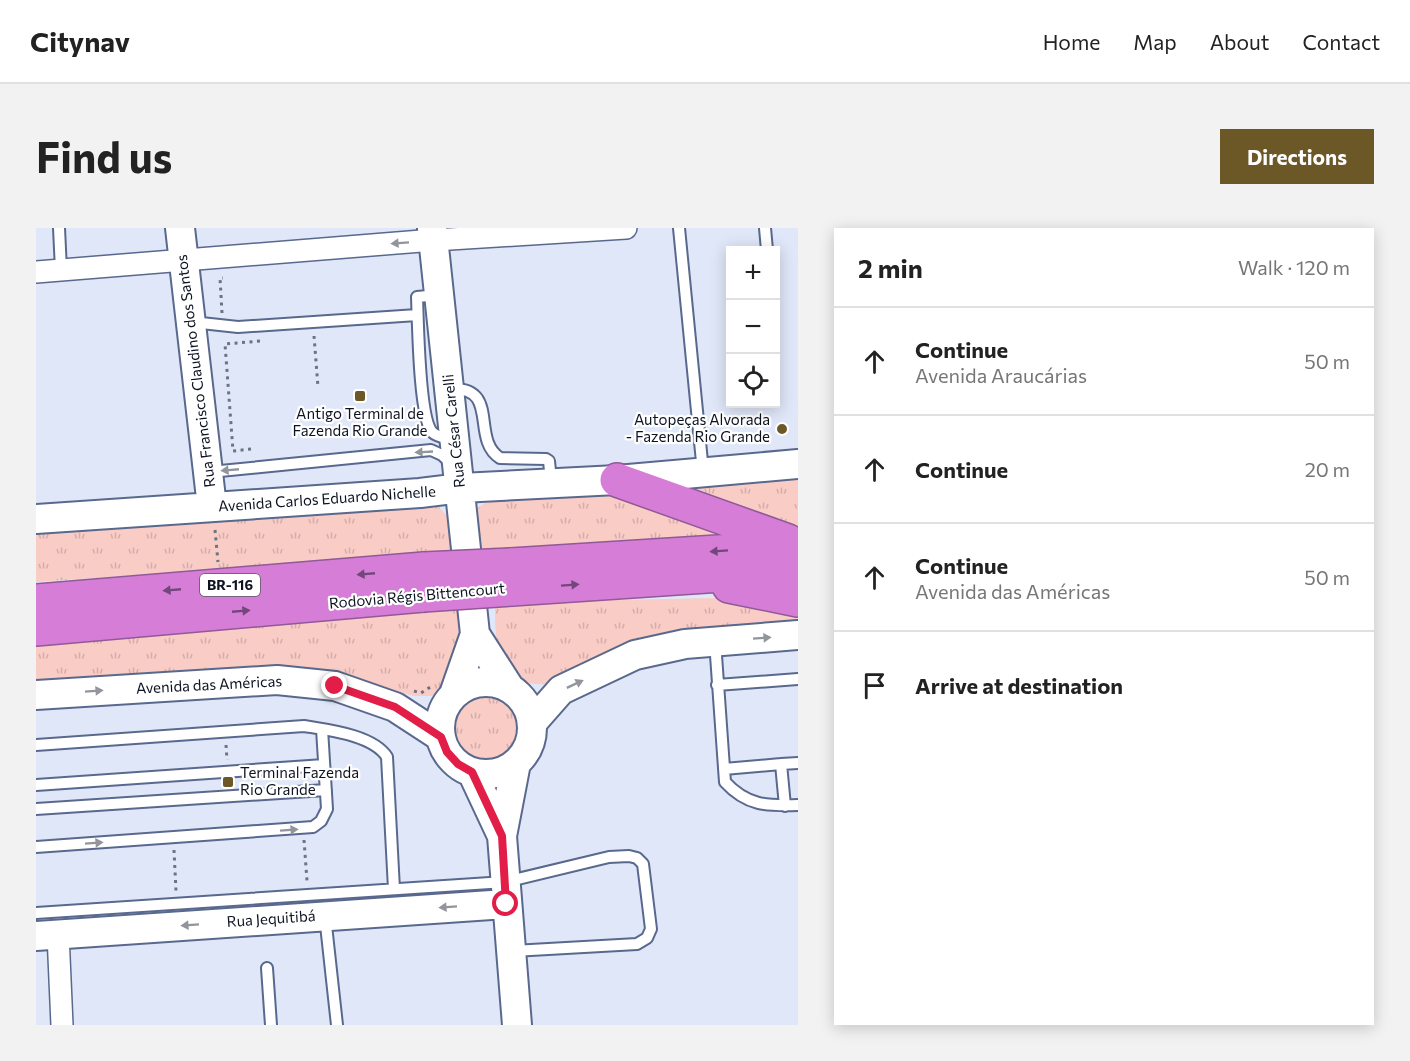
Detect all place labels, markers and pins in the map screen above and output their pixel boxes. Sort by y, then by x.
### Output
marker: Antigo Terminal de Fazenda Rio Grande [353,389,367,403]
place label: Antigo Terminal de Fazenda Rio Grande [292,404,428,439]
place label: Autopeças Alvorada - Fazenda Rio Grande [626,410,770,445]
marker: Autopeças Alvorada - Fazenda Rio Grande [775,422,789,436]
place label: Terminal Fazenda Rio Grande [240,763,359,798]
marker: Terminal Fazenda Rio Grande [221,775,235,789]

